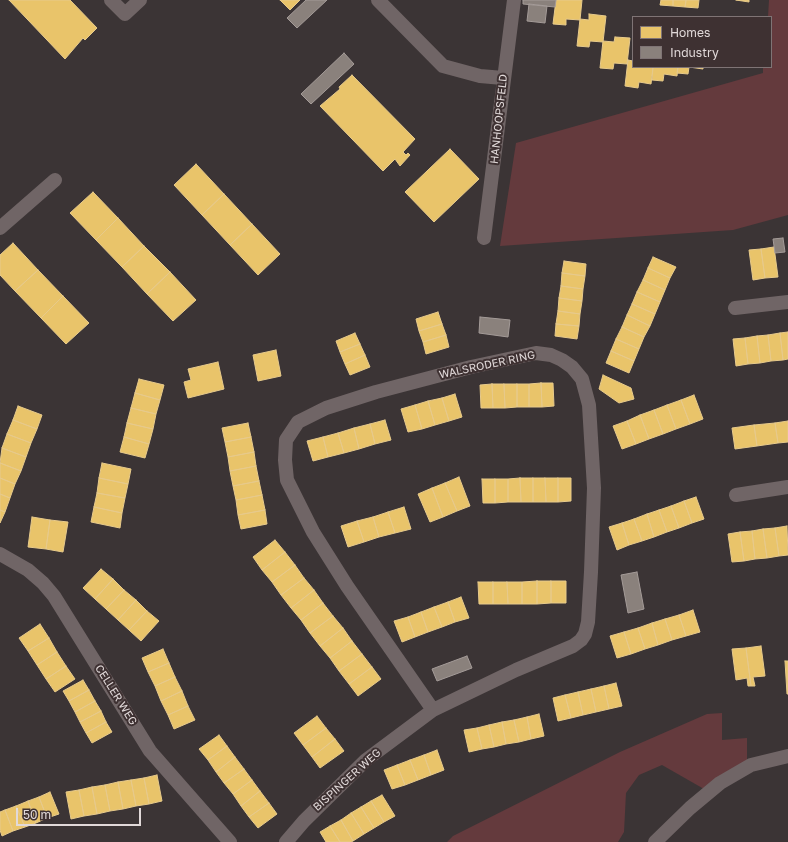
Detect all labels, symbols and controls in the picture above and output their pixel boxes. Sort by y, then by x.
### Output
legend [632,16,772,68]
text: Homes [670,25,710,40]
text: Industry [670,45,719,60]
street label: HANHOOPSFELD [488,73,510,165]
street label: WALSRODER RING [438,348,536,382]
street label: CELLER WEG [92,662,140,728]
street label: BISPINGER WEG [310,746,384,814]
scale bar [18,800,143,826]
text: 50 m [23,807,51,822]

